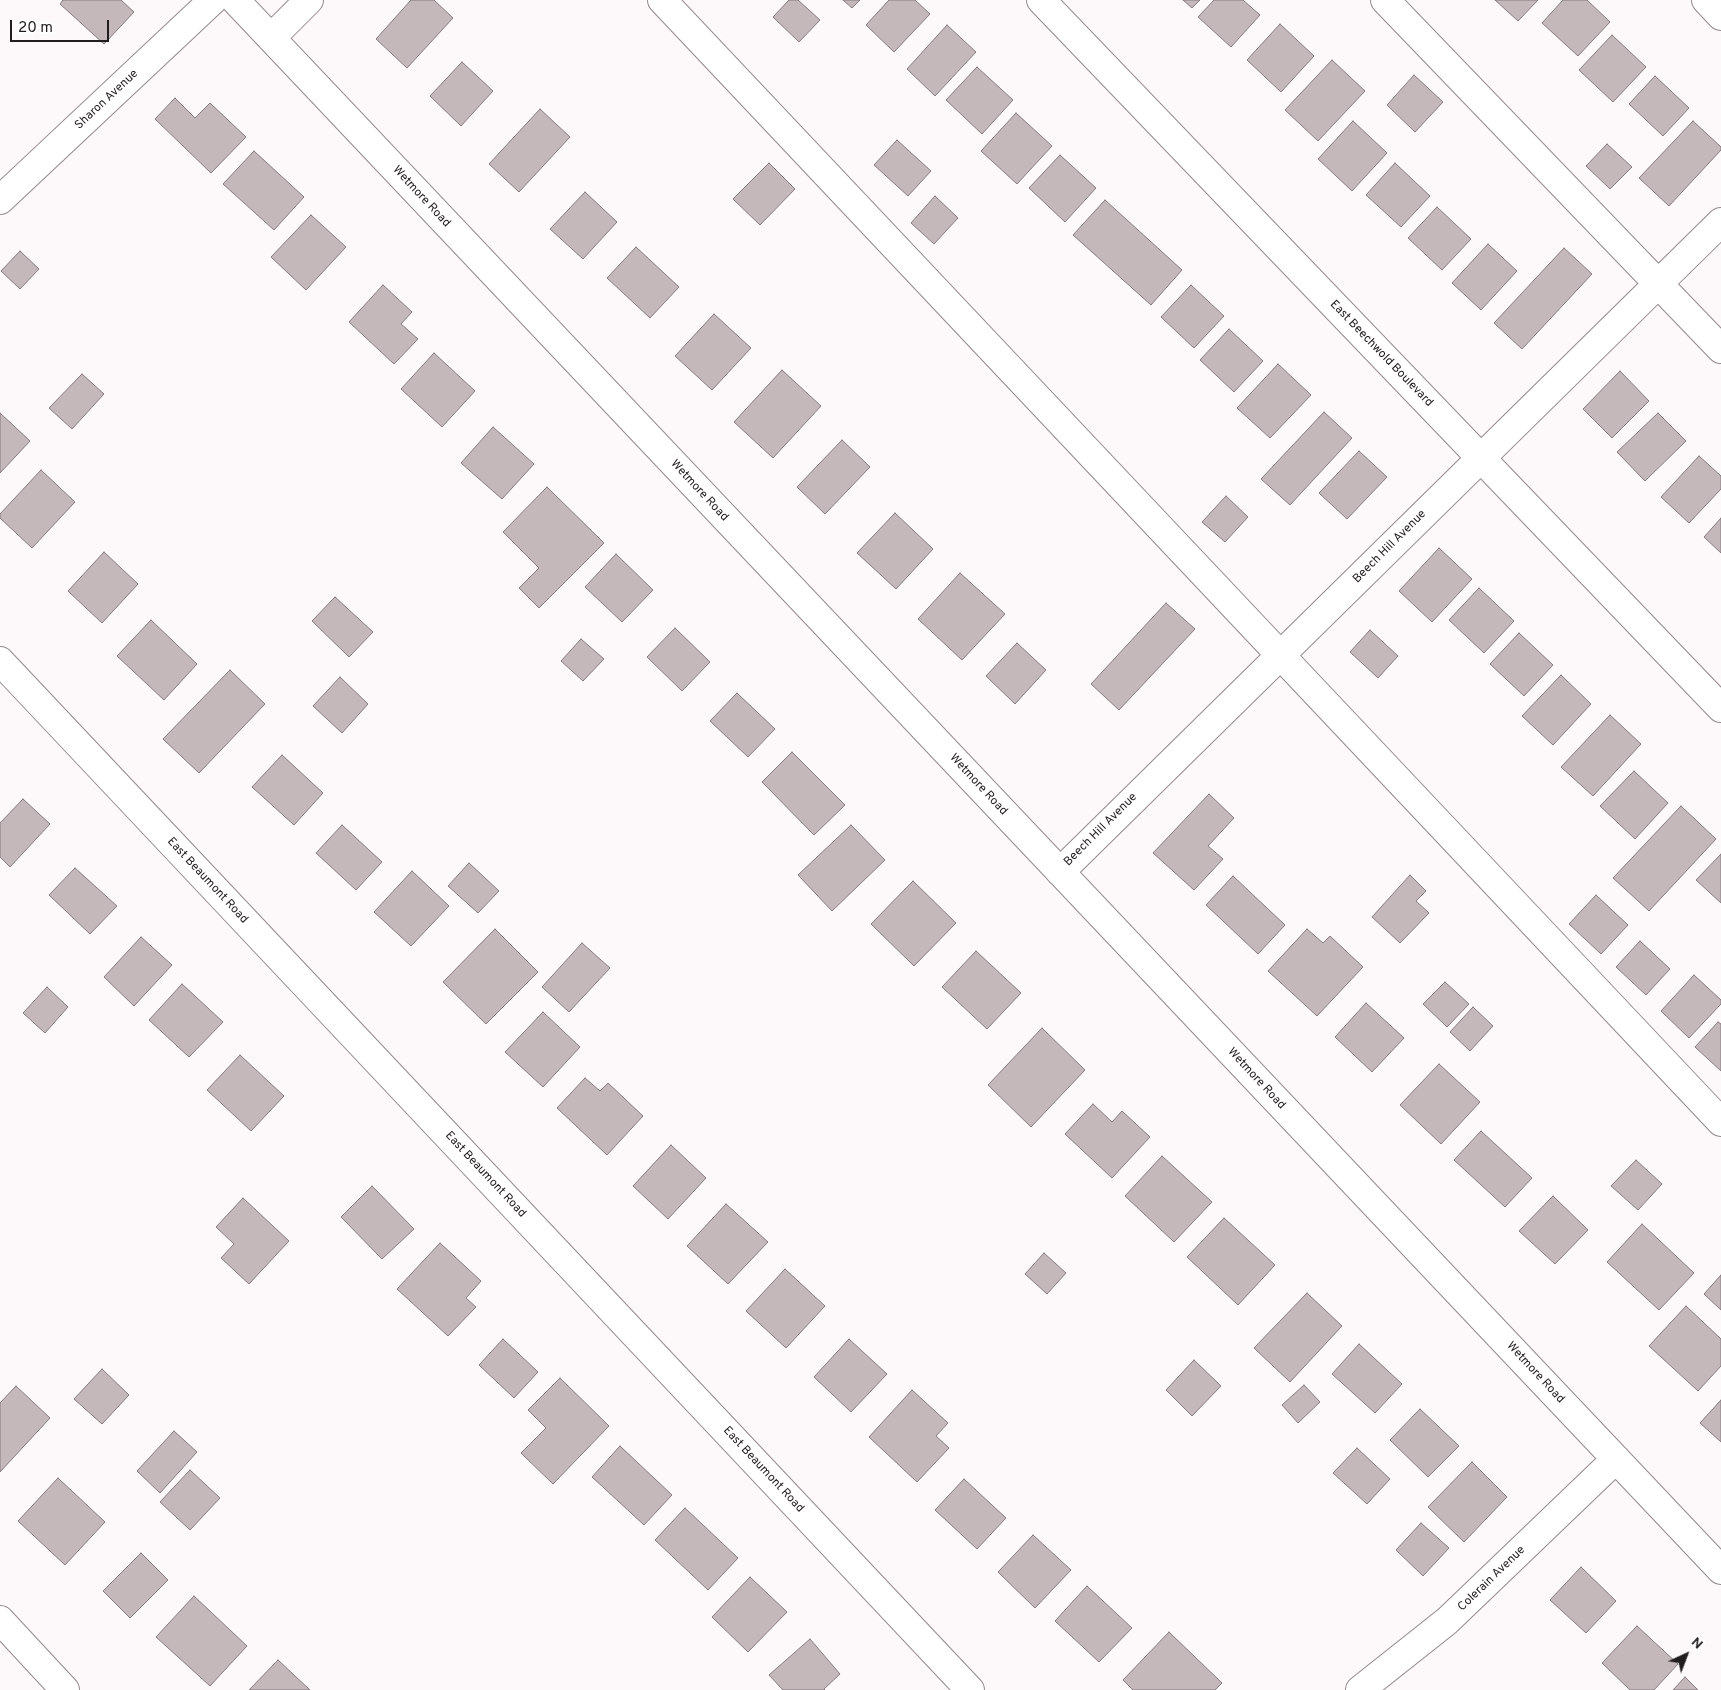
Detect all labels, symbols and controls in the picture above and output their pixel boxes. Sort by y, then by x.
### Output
scale bar [12,10,111,42]
text: 20 m [18,19,53,38]
street label: Sharon Avenue [72,67,142,133]
street label: Wetmore Road [389,163,453,231]
street label: East Beechwold Boulevard [1326,298,1436,410]
street label: Wetmore Road [667,457,731,525]
street label: Beech Hill Avenue [1350,507,1430,587]
street label: Wetmore Road [946,751,1010,819]
street label: Beech Hill Avenue [1061,790,1141,870]
street label: East Beaumont Road [163,835,251,927]
street label: Wetmore Road [1224,1045,1288,1113]
street label: East Beaumont Road [441,1129,529,1221]
street label: Wetmore Road [1503,1339,1567,1407]
street label: East Beaumont Road [719,1424,807,1516]
street label: Colerain Avenue [1455,1543,1529,1615]
north arrow [1661,1630,1711,1680]
text: N [1687,1634,1706,1653]

